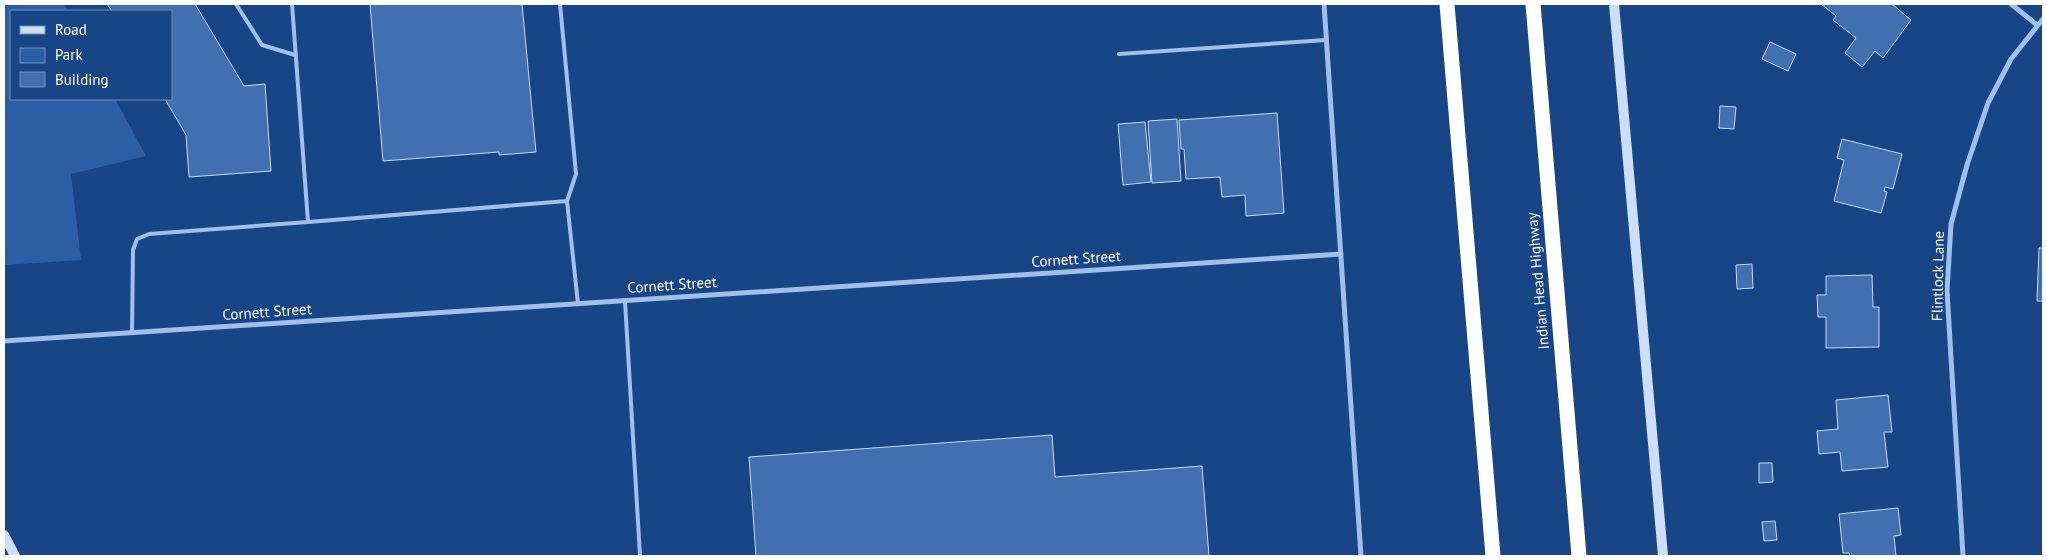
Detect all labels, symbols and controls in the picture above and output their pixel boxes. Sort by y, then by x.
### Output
legend [10,10,172,100]
text: Road [55,20,87,39]
text: Park [55,45,83,64]
text: Building [55,70,109,89]
street label: Indian Head Highway [1522,212,1553,350]
street label: Flintlock Lane [1927,231,1948,321]
street label: Cornett Street [1031,246,1121,271]
street label: Cornett Street [627,272,717,297]
street label: Cornett Street [222,299,312,324]

